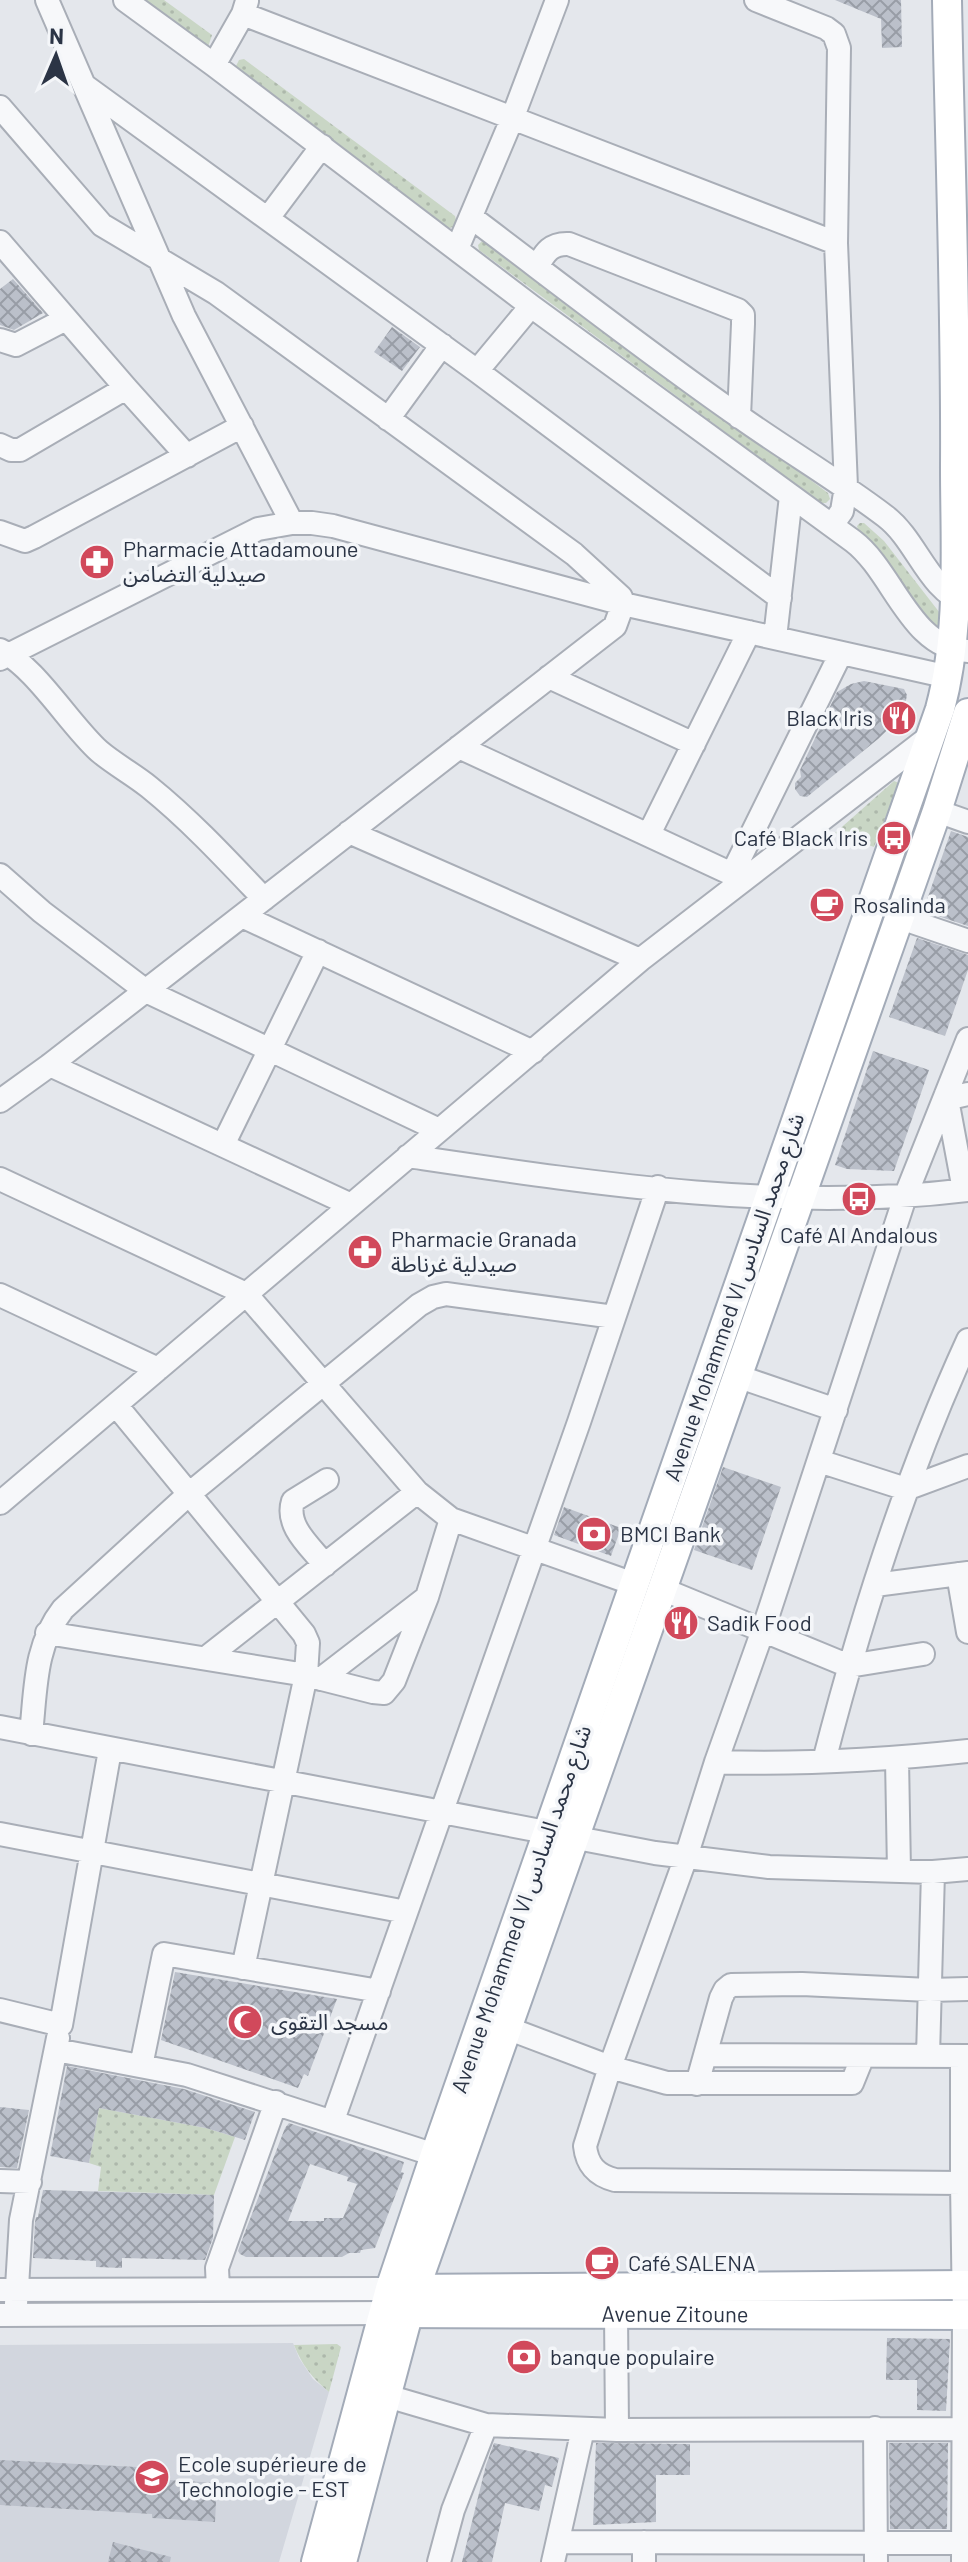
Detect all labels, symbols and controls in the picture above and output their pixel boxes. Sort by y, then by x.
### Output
north arrow [16,16,96,96]
text: N [49,22,65,48]
place label: Pharmacie Attadamoune صيدلية التضامن [123,535,359,587]
pharmacy icon: Pharmacie Attadamoune صيدلية التضامن [78,543,116,581]
restaurant icon: Black Iris [880,699,918,737]
place label: Black Iris [786,704,873,730]
bus stop icon: Café Black Iris [875,819,913,857]
place label: Café Black Iris [734,824,868,850]
cafe icon: Rosalinda [808,886,846,924]
place label: Rosalinda [853,891,946,917]
street label: Avenue Mohammed VI شارع محمد السادس [658,1109,813,1486]
bus stop icon: Café Al Andalous [840,1180,878,1218]
place label: Café Al Andalous [780,1221,938,1247]
place label: Pharmacie Granada صيدلية غرناطة [391,1225,577,1277]
pharmacy icon: Pharmacie Granada صيدلية غرناطة [346,1233,384,1271]
bank icon: BMCI Bank [575,1515,613,1553]
place label: BMCI Bank [620,1520,721,1546]
restaurant icon: Sadik Food [662,1604,700,1642]
place label: Sadik Food [707,1609,812,1635]
street label: Avenue Mohammed VI شارع محمد السادس [445,1721,600,2098]
mosque icon: مسجد التقوى [226,2003,264,2041]
place label: مسجد التقوى [271,2008,389,2035]
cafe icon: Café SALENA [583,2244,621,2282]
place label: Café SALENA [628,2249,756,2275]
street label: Avenue Zitoune [601,2300,749,2326]
bank icon: banque populaire [505,2338,543,2376]
place label: banque populaire [550,2343,715,2369]
place label: Ecole supérieure de Technologie - EST [178,2450,367,2501]
school or university icon: Ecole supérieure de Technologie - EST [133,2458,171,2496]

